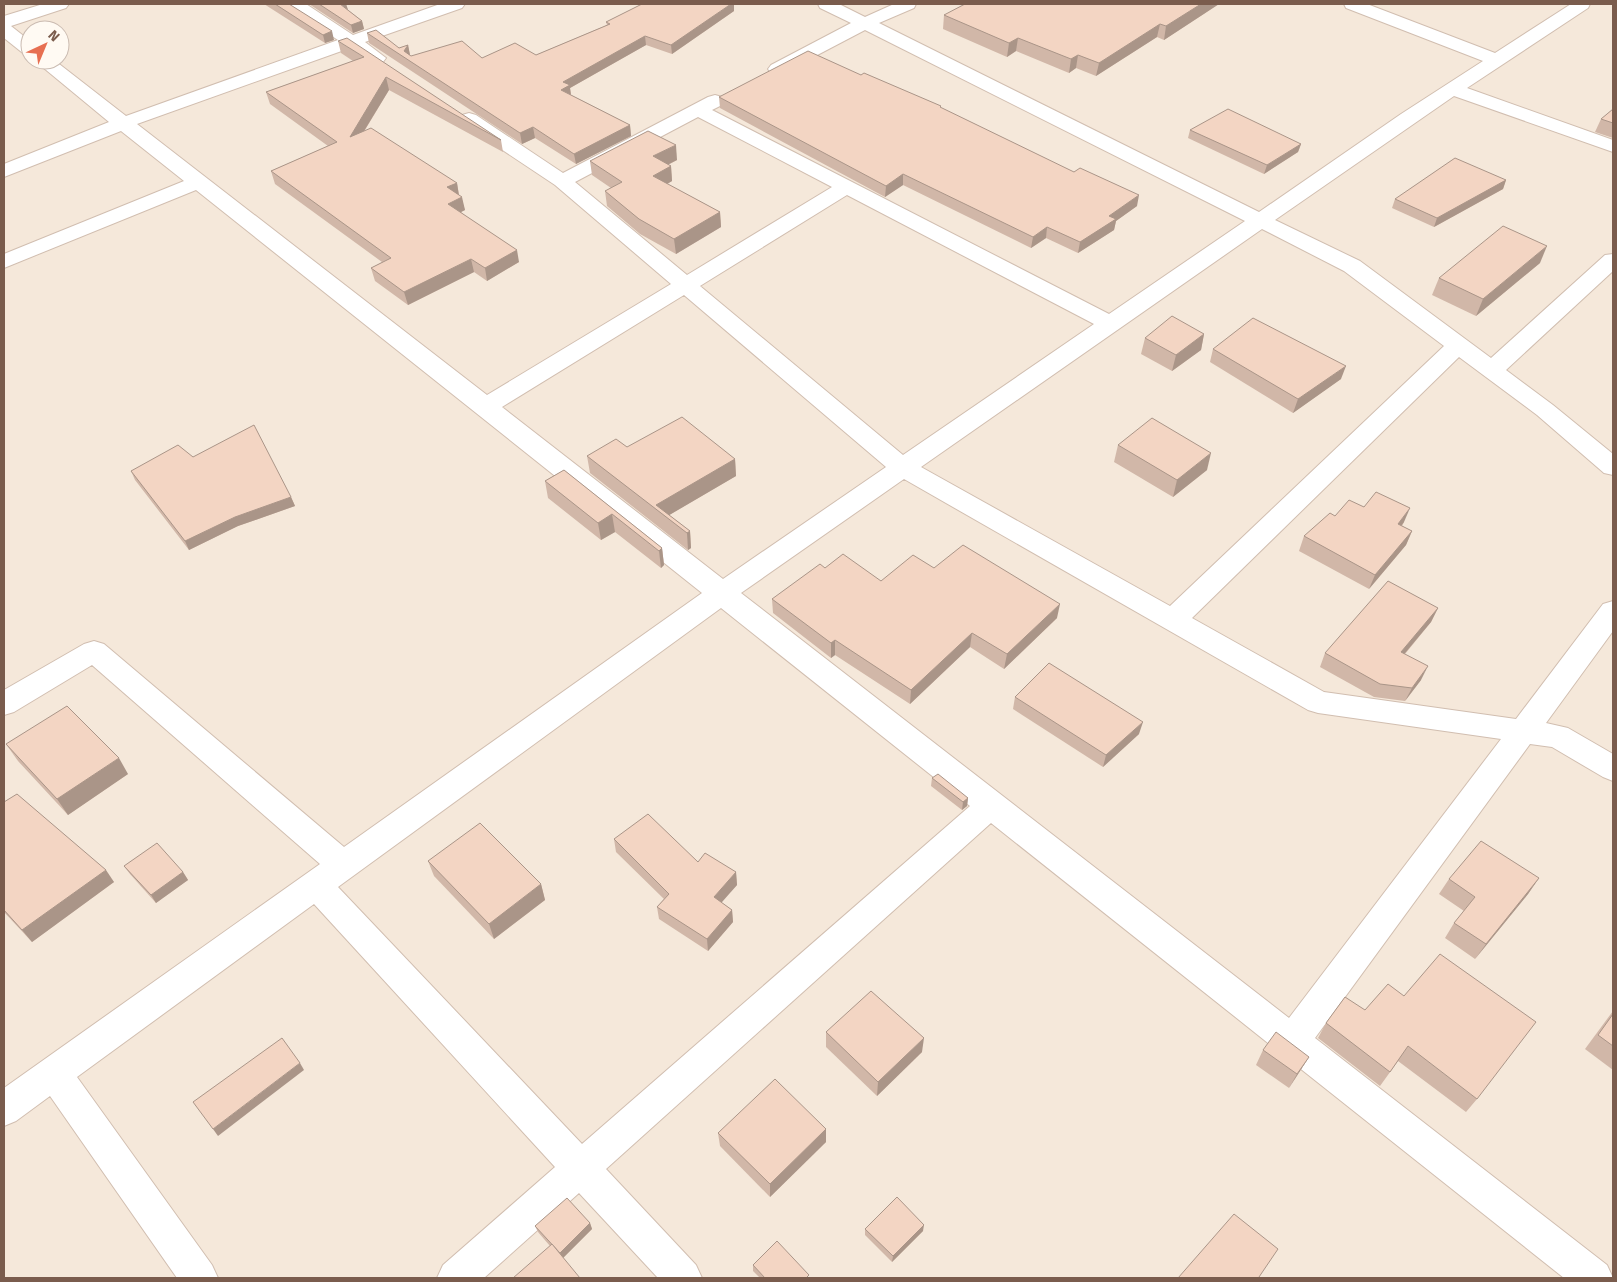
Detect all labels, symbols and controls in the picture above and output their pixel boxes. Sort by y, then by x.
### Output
north arrow [20,20,70,70]
text: N [44,27,63,45]

